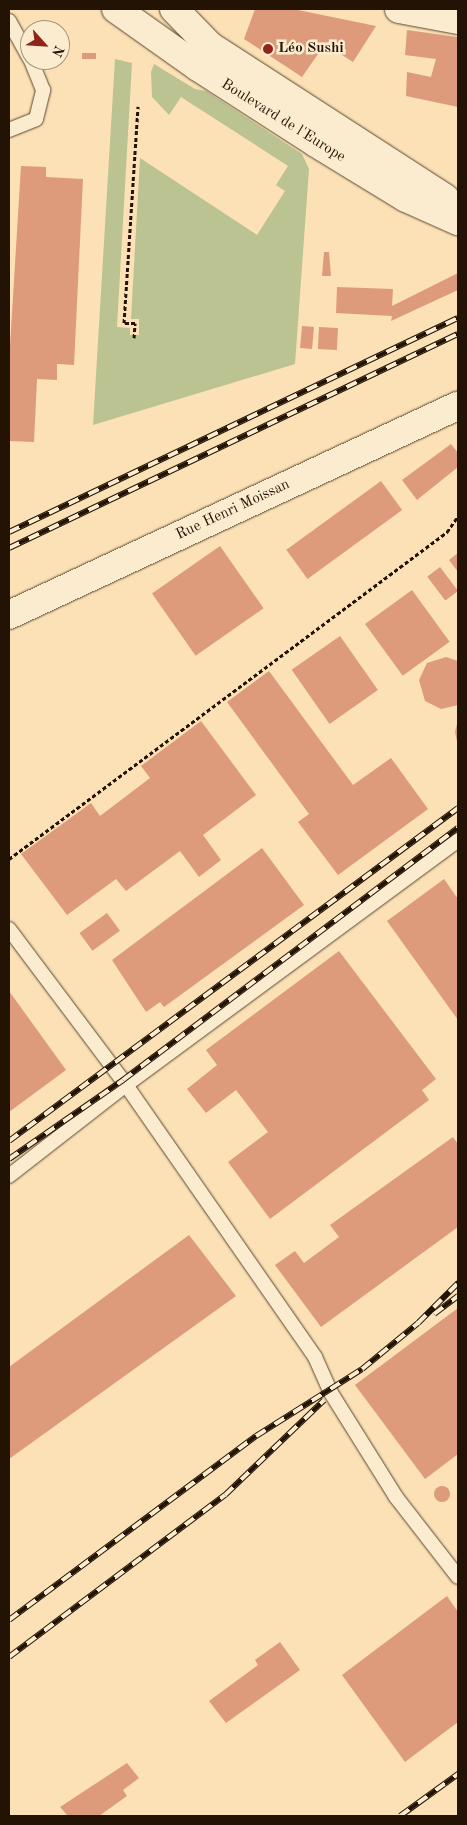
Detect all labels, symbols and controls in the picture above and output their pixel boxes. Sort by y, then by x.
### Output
north arrow [20,20,70,70]
place label: Léo Sushi [278,40,344,58]
text: N [49,43,66,59]
marker: Léo Sushi [262,43,274,55]
street label: Boulevard de l'Europe [218,75,348,167]
street label: Rue Henri Moissan [173,476,293,544]

